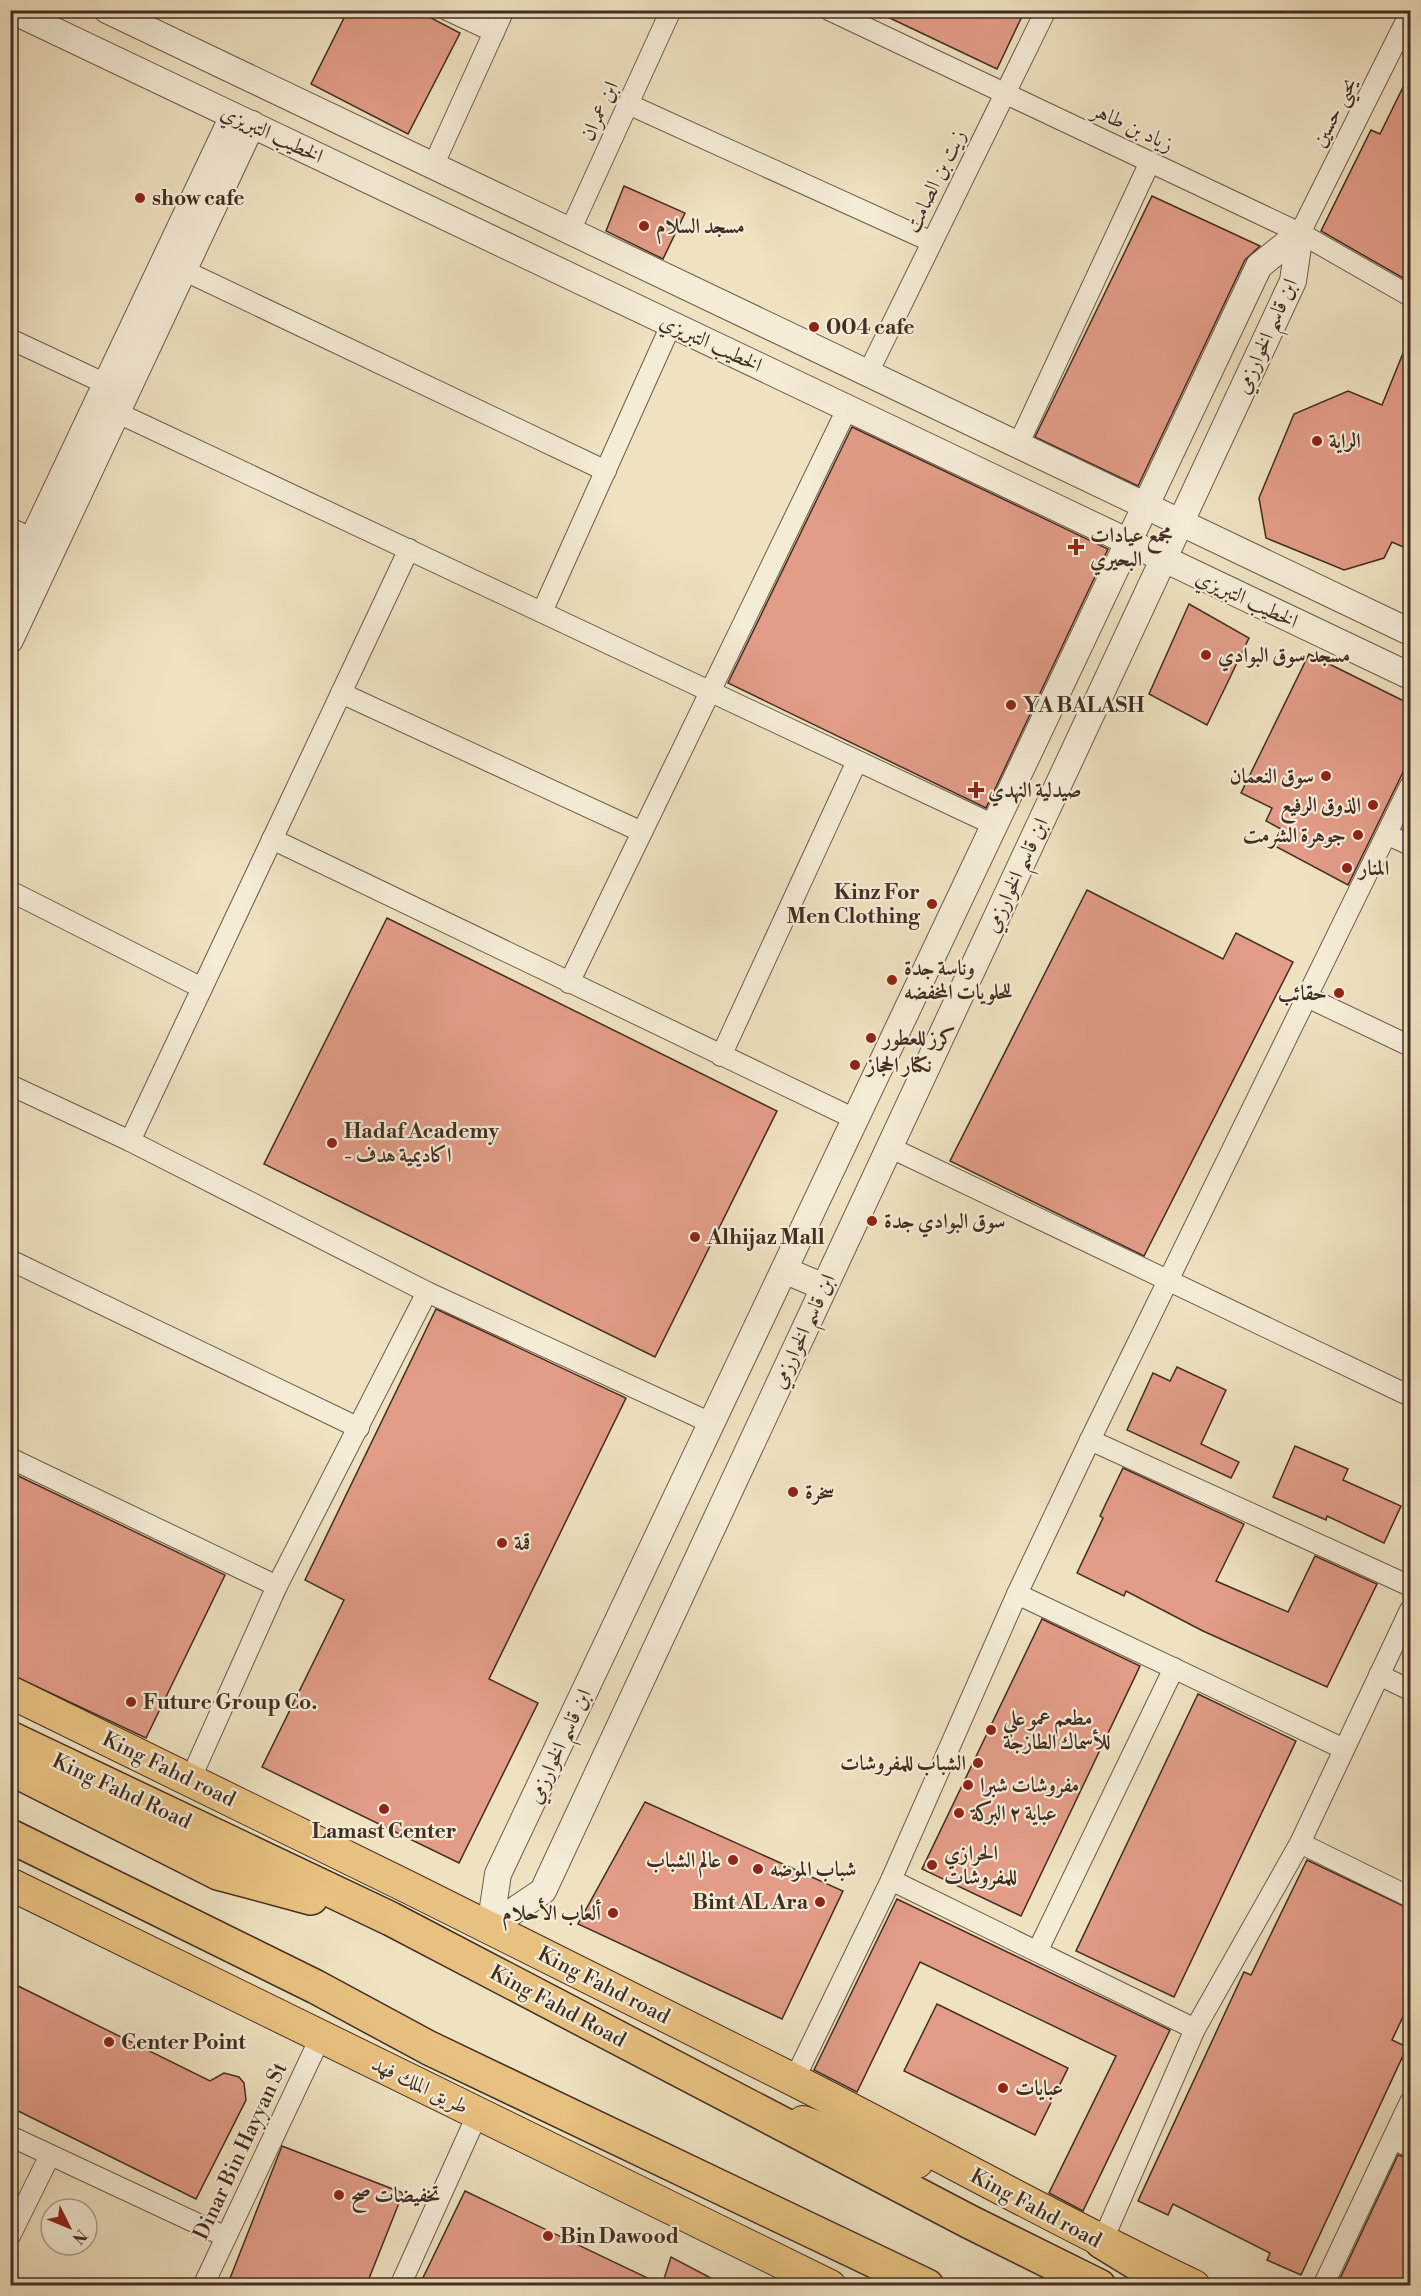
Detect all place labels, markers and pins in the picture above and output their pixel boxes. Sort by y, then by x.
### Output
place label: show cafe [152,186,244,212]
marker: show cafe [133,191,147,205]
place label: مسجد السلام [656,214,745,245]
marker: مسجد السلام [637,219,651,233]
place label: 004 cafe [826,315,915,341]
marker: 004 cafe [807,320,821,334]
place label: الراية [1329,429,1361,455]
marker: الراية [1310,434,1324,448]
place label: مجمع عيادات البحيري [1090,523,1173,576]
marker: مجمع عيادات البحيري [1067,538,1085,556]
place label: مسجد سوق البوادي [1218,643,1350,672]
marker: مسجد سوق البوادي [1199,648,1213,662]
place label: YA BALASH [1023,693,1145,719]
marker: YA BALASH [1004,698,1018,712]
place label: سوق النعمان [1229,764,1314,790]
marker: سوق النعمان [1319,769,1333,783]
place label: صيدلية النهدي [988,778,1082,807]
marker: صيدلية النهدي [969,783,983,797]
place label: الذوق الرفيع [1280,793,1361,824]
marker: الذوق الرفيع [1366,798,1380,812]
place label: جوهرة الشرمت [1243,823,1346,849]
marker: جوهرة الشرمت [1351,828,1365,842]
place label: المنار [1357,856,1389,882]
marker: المنار [1340,861,1354,875]
place label: Kinz For Men Clothing [786,880,921,930]
marker: Kinz For Men Clothing [925,897,939,911]
place label: وناسة جدة للحلويات المخفضه [904,956,1013,1006]
marker: وناسة جدة للحلويات المخفضه [885,973,899,987]
place label: حقائب [1278,981,1327,1007]
marker: حقائب [1332,986,1346,1000]
place label: كرز للعطور [881,1026,955,1052]
marker: كرز للعطور [864,1031,878,1045]
place label: نكتار الحجاز [865,1053,932,1079]
marker: نكتار الحجاز [848,1058,862,1072]
place label: Hadaf Academy - اكاديمية هدف [344,1119,500,1169]
marker: Hadaf Academy - اكاديمية هدف [325,1136,339,1150]
place label: سوق البوادي جدة [884,1209,1005,1238]
marker: سوق البوادي جدة [865,1214,879,1228]
place label: Alhijaz Mall [706,1225,825,1251]
marker: Alhijaz Mall [688,1230,702,1244]
place label: سخرة [805,1480,835,1506]
marker: سخرة [786,1485,800,1499]
place label: قمة [514,1531,530,1557]
marker: قمة [495,1536,509,1550]
place label: Future Group Co. [143,1690,317,1716]
marker: Future Group Co. [124,1695,138,1709]
place label: مطعم عمو علي للأسماك الطازجة [1002,1706,1111,1756]
marker: مطعم عمو علي للأسماك الطازجة [984,1723,998,1737]
place label: الشباب للمفروشات [840,1751,966,1777]
marker: الشباب للمفروشات [971,1756,985,1770]
place label: مفروشات شبرا [980,1773,1079,1799]
marker: مفروشات شبرا [961,1778,975,1792]
place label: عباية ٢ البركة [969,1800,1057,1827]
marker: Lamast Center [377,1802,391,1816]
marker: عباية ٢ البركة [952,1806,966,1820]
place label: Lamast Center [312,1819,456,1845]
place label: الحرازي للمفروشات [944,1841,1017,1891]
place label: عالم الشباب [646,1848,721,1878]
marker: عالم الشباب [726,1853,740,1867]
place label: شباب الموضه [770,1857,857,1883]
marker: الحرازي للمفروشات [925,1858,939,1872]
marker: شباب الموضه [751,1862,765,1876]
place label: Bint AL Ara [692,1890,809,1916]
marker: Bint AL Ara [813,1895,827,1909]
place label: ألعاب الأحلام [502,1897,601,1932]
marker: ألعاب الأحلام [606,1906,620,1920]
place label: Center Point [121,2030,246,2056]
marker: Center Point [102,2035,116,2049]
place label: عبايات [1015,2076,1063,2102]
marker: عبايات [996,2081,1010,2095]
place label: تخفيضات صح [351,2183,441,2213]
marker: تخفيضات صح [332,2188,346,2202]
place label: Bin Dawood [560,2224,679,2250]
marker: Bin Dawood [541,2229,555,2243]

